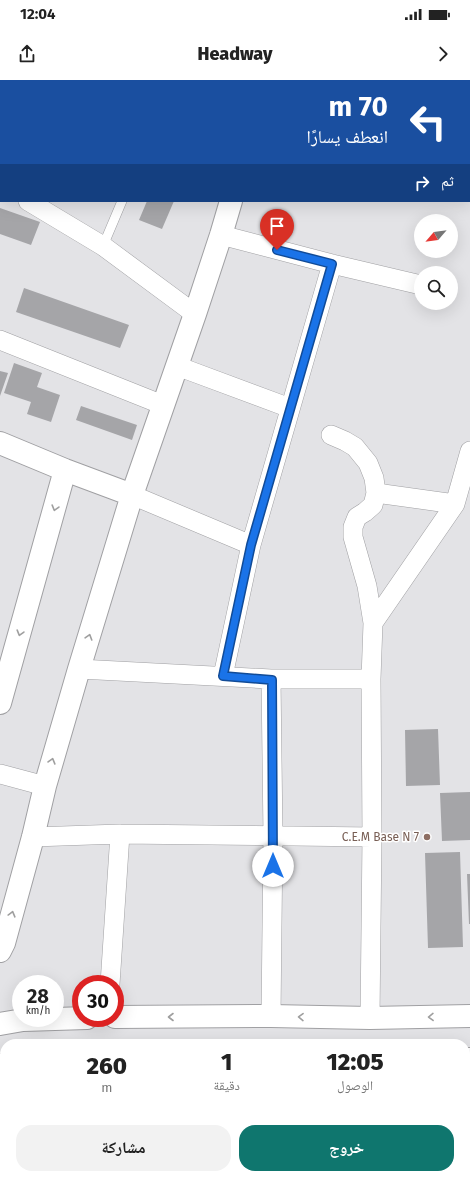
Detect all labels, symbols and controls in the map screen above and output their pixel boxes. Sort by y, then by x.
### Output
text: 12:04 [20,5,56,23]
icon: share [16,43,38,65]
text: Headway [198,43,272,65]
icon: forward [432,43,454,65]
text: 70 m [329,90,388,123]
icon: left [402,96,454,148]
text: انعطف يسارًا [307,126,388,148]
icon: right [411,172,433,194]
text: ثم [441,172,454,190]
pin [260,209,294,250]
north arrow [414,214,458,258]
map controls [414,214,458,310]
icon: arrive [266,215,288,237]
button: search [414,266,458,310]
one-way arrow [51,504,60,511]
one-way arrow [16,629,25,636]
one-way arrow [84,633,92,640]
one-way arrow [47,758,56,765]
place label: C.E.M Base N 7 [342,830,419,844]
marker: C.E.M Base N 7 [422,832,432,842]
position arrow [252,845,294,887]
one-way arrow [7,911,15,917]
speed limit sign: 30 [72,975,124,1027]
text: 28 [27,984,49,1008]
text: km/h [26,1005,50,1017]
one-way arrow [168,1013,174,1021]
one-way arrow [298,1013,304,1021]
one-way arrow [428,1013,434,1021]
text: 1 [221,1048,232,1076]
text: 12:05 [326,1048,384,1076]
text: 260 [87,1052,127,1080]
text: دقيقة [214,1078,240,1093]
text: الوصول [337,1078,373,1093]
text: m [101,1080,112,1095]
button: مشاركة [16,1125,231,1171]
button: خروج [239,1125,454,1171]

